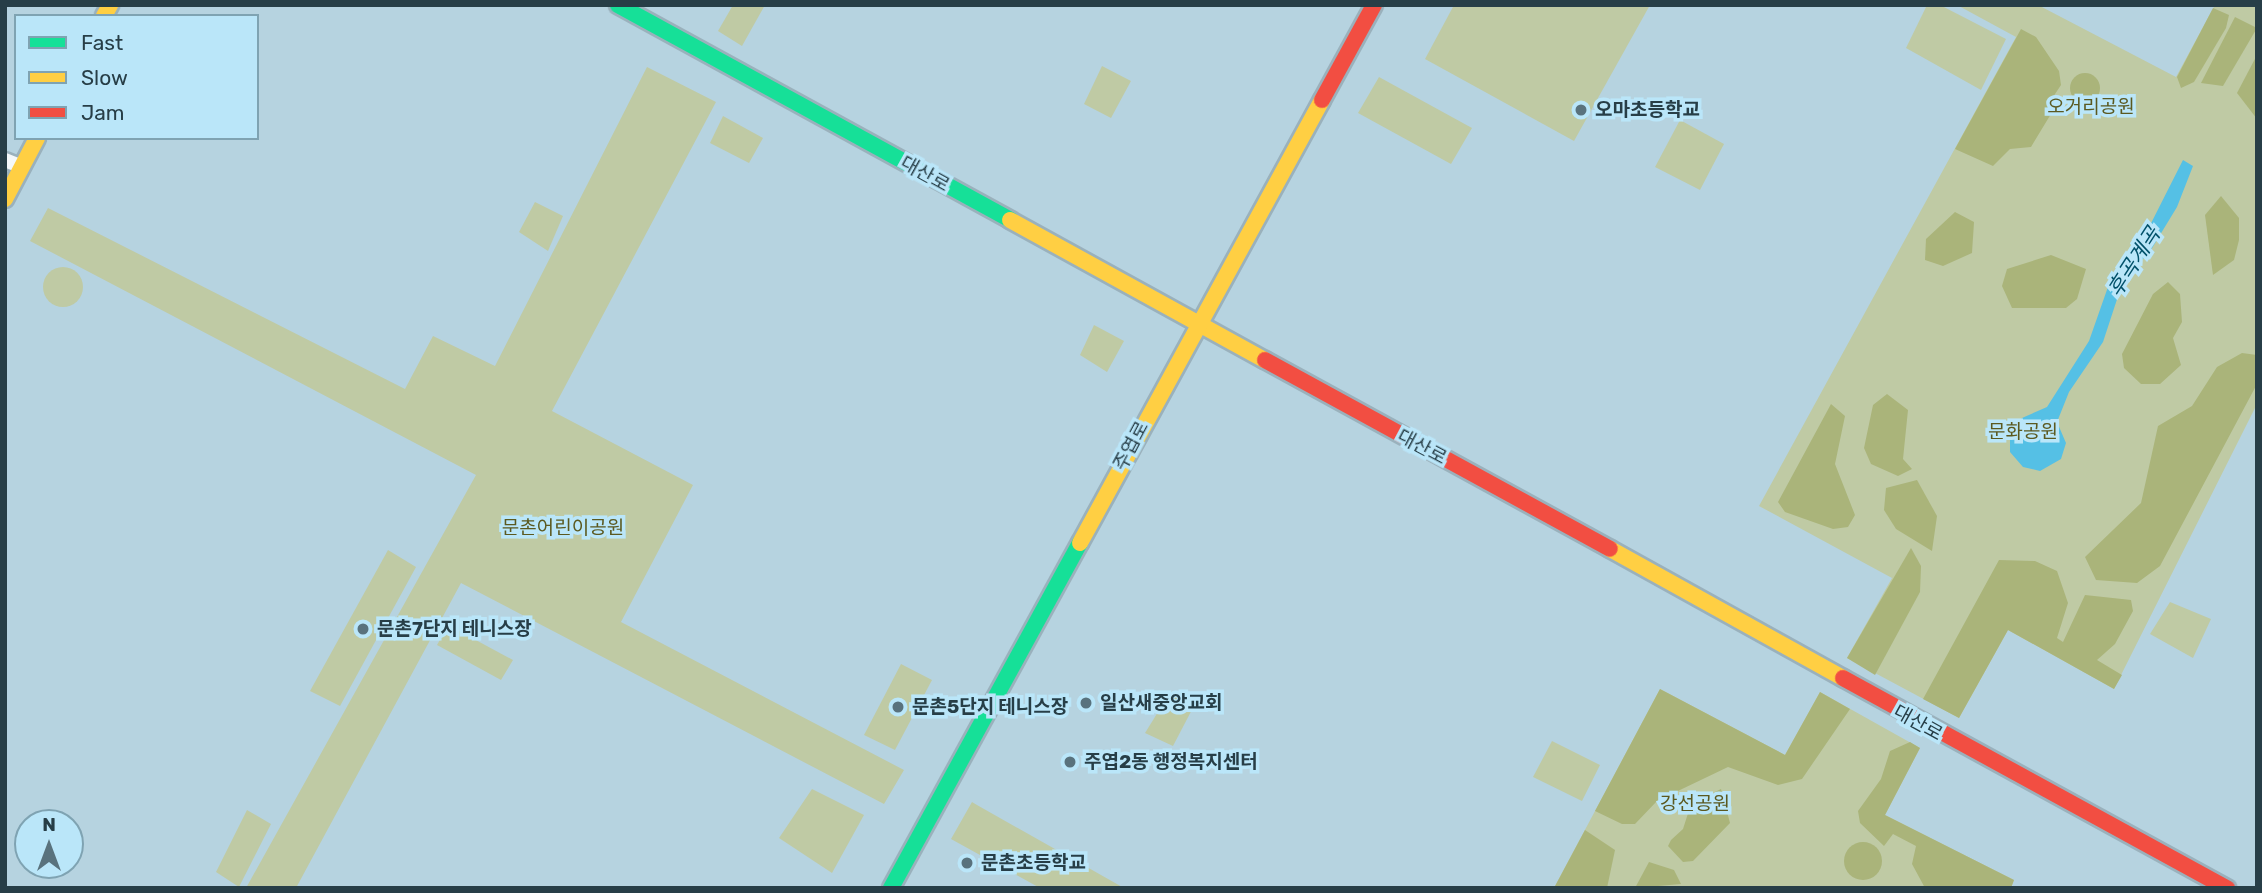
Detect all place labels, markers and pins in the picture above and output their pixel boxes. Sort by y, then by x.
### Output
place label: 오마초등학교 [1595,99,1700,121]
marker: 오마초등학교 [1573,102,1589,118]
place label: 문촌7단지 테니스장 [377,618,532,640]
marker: 문촌7단지 테니스장 [355,621,371,637]
place label: 일산새중앙교회 [1100,692,1222,714]
marker: 일산새중앙교회 [1078,695,1094,711]
place label: 문촌5단지 테니스장 [912,696,1068,718]
marker: 문촌5단지 테니스장 [890,699,906,715]
place label: 주엽2동 행정복지센터 [1084,751,1258,773]
marker: 주엽2동 행정복지센터 [1062,754,1078,770]
place label: 문촌초등학교 [981,852,1086,874]
marker: 문촌초등학교 [959,855,975,871]

